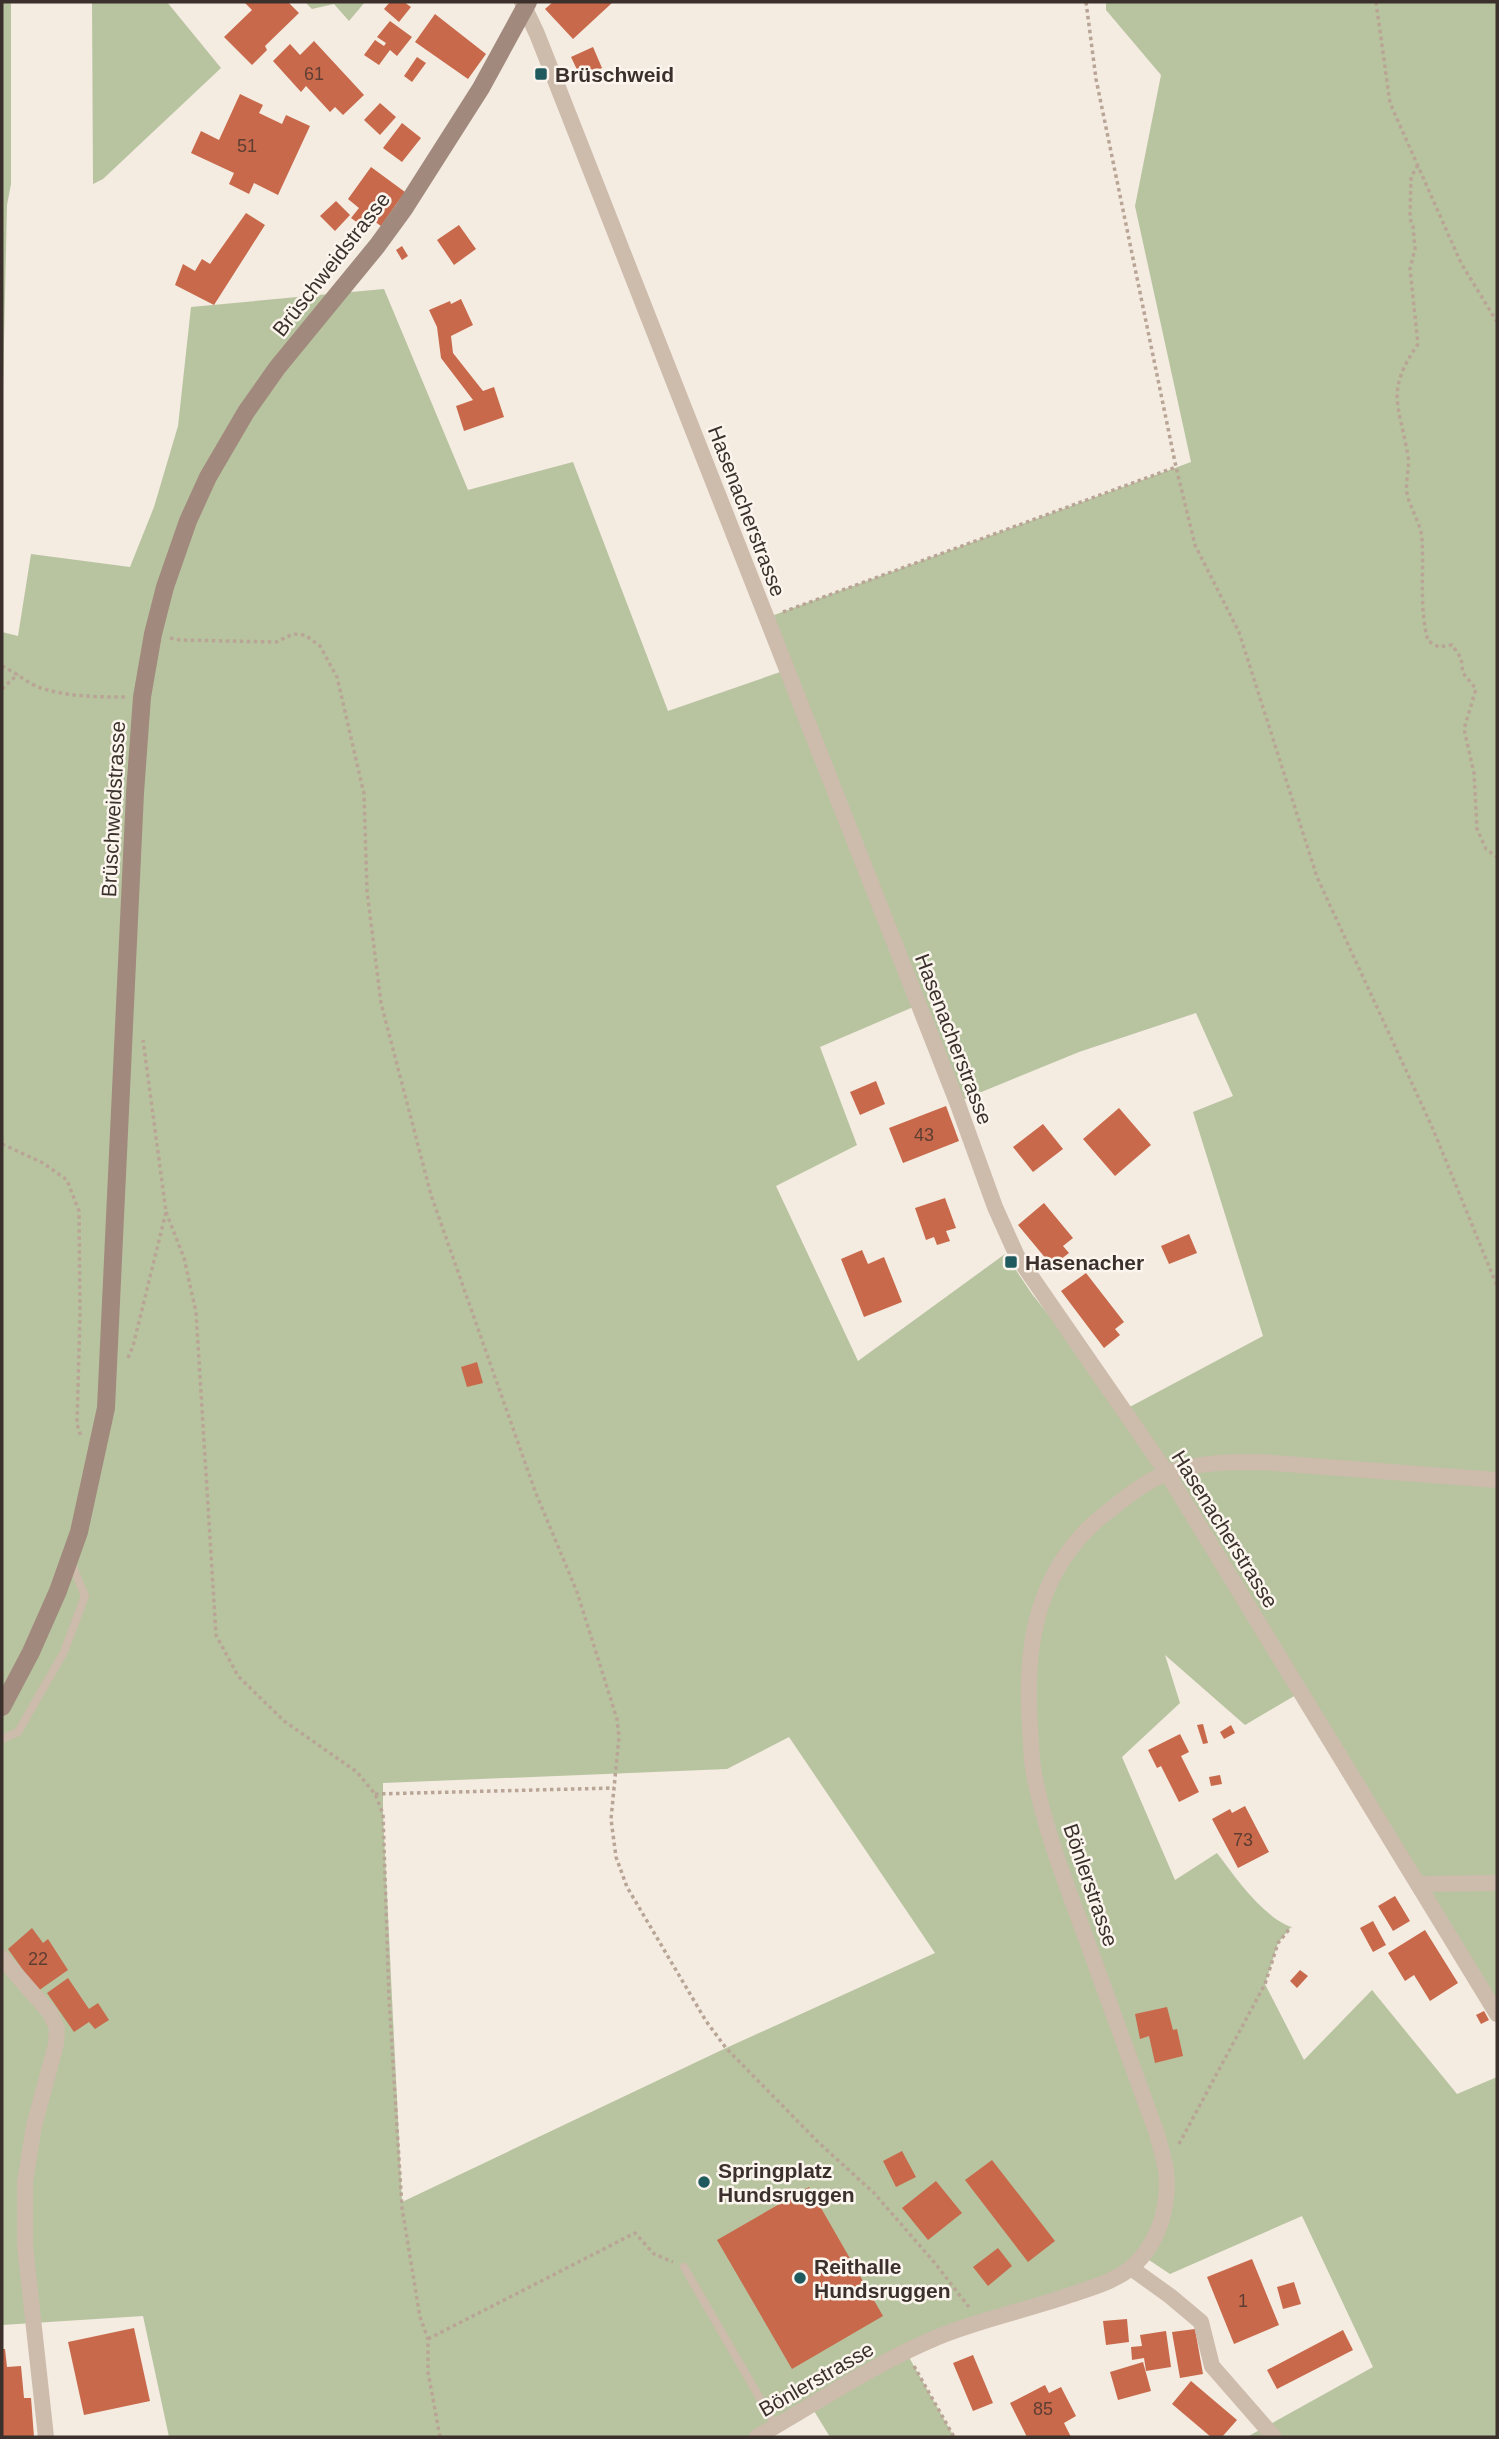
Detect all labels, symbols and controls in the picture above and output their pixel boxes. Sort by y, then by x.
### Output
place label: Brüschweid [555,63,674,86]
house number: 61 [304,64,324,84]
marker: Brüschweid [533,66,549,82]
house number: 51 [237,136,257,156]
street label: Brüschweidstrasse [268,187,394,341]
street label: Hasenacherstrasse [704,422,790,600]
street label: Brüschweidstrasse [97,720,129,898]
street label: Hasenacherstrasse [911,950,997,1128]
house number: 43 [914,1125,934,1145]
place label: Hasenacher [1025,1251,1144,1274]
marker: Hasenacher [1003,1254,1019,1270]
street label: Hasenacherstrasse [1167,1446,1283,1612]
street label: Bönlerstrasse [1059,1821,1123,1949]
house number: 73 [1233,1830,1253,1850]
house number: 22 [28,1949,48,1969]
place label: Springplatz Hundsruggen [718,2159,855,2206]
marker: Springplatz Hundsruggen [696,2174,712,2190]
place label: Reithalle Hundsruggen [814,2255,951,2302]
marker: Reithalle Hundsruggen [792,2270,808,2286]
house number: 1 [1238,2291,1248,2311]
street label: Bönlerstrasse [755,2337,877,2421]
house number: 85 [1033,2399,1053,2419]

